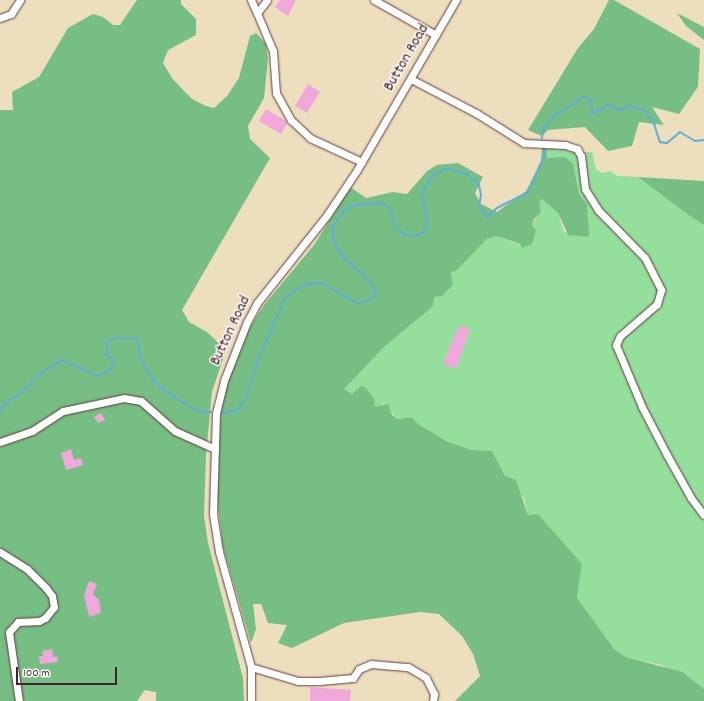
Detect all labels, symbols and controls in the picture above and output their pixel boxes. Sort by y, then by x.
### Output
street label: Button Road [380,21,434,95]
street label: Button Road [207,293,255,369]
scale bar [18,659,119,685]
text: 100 m [23,665,50,682]

